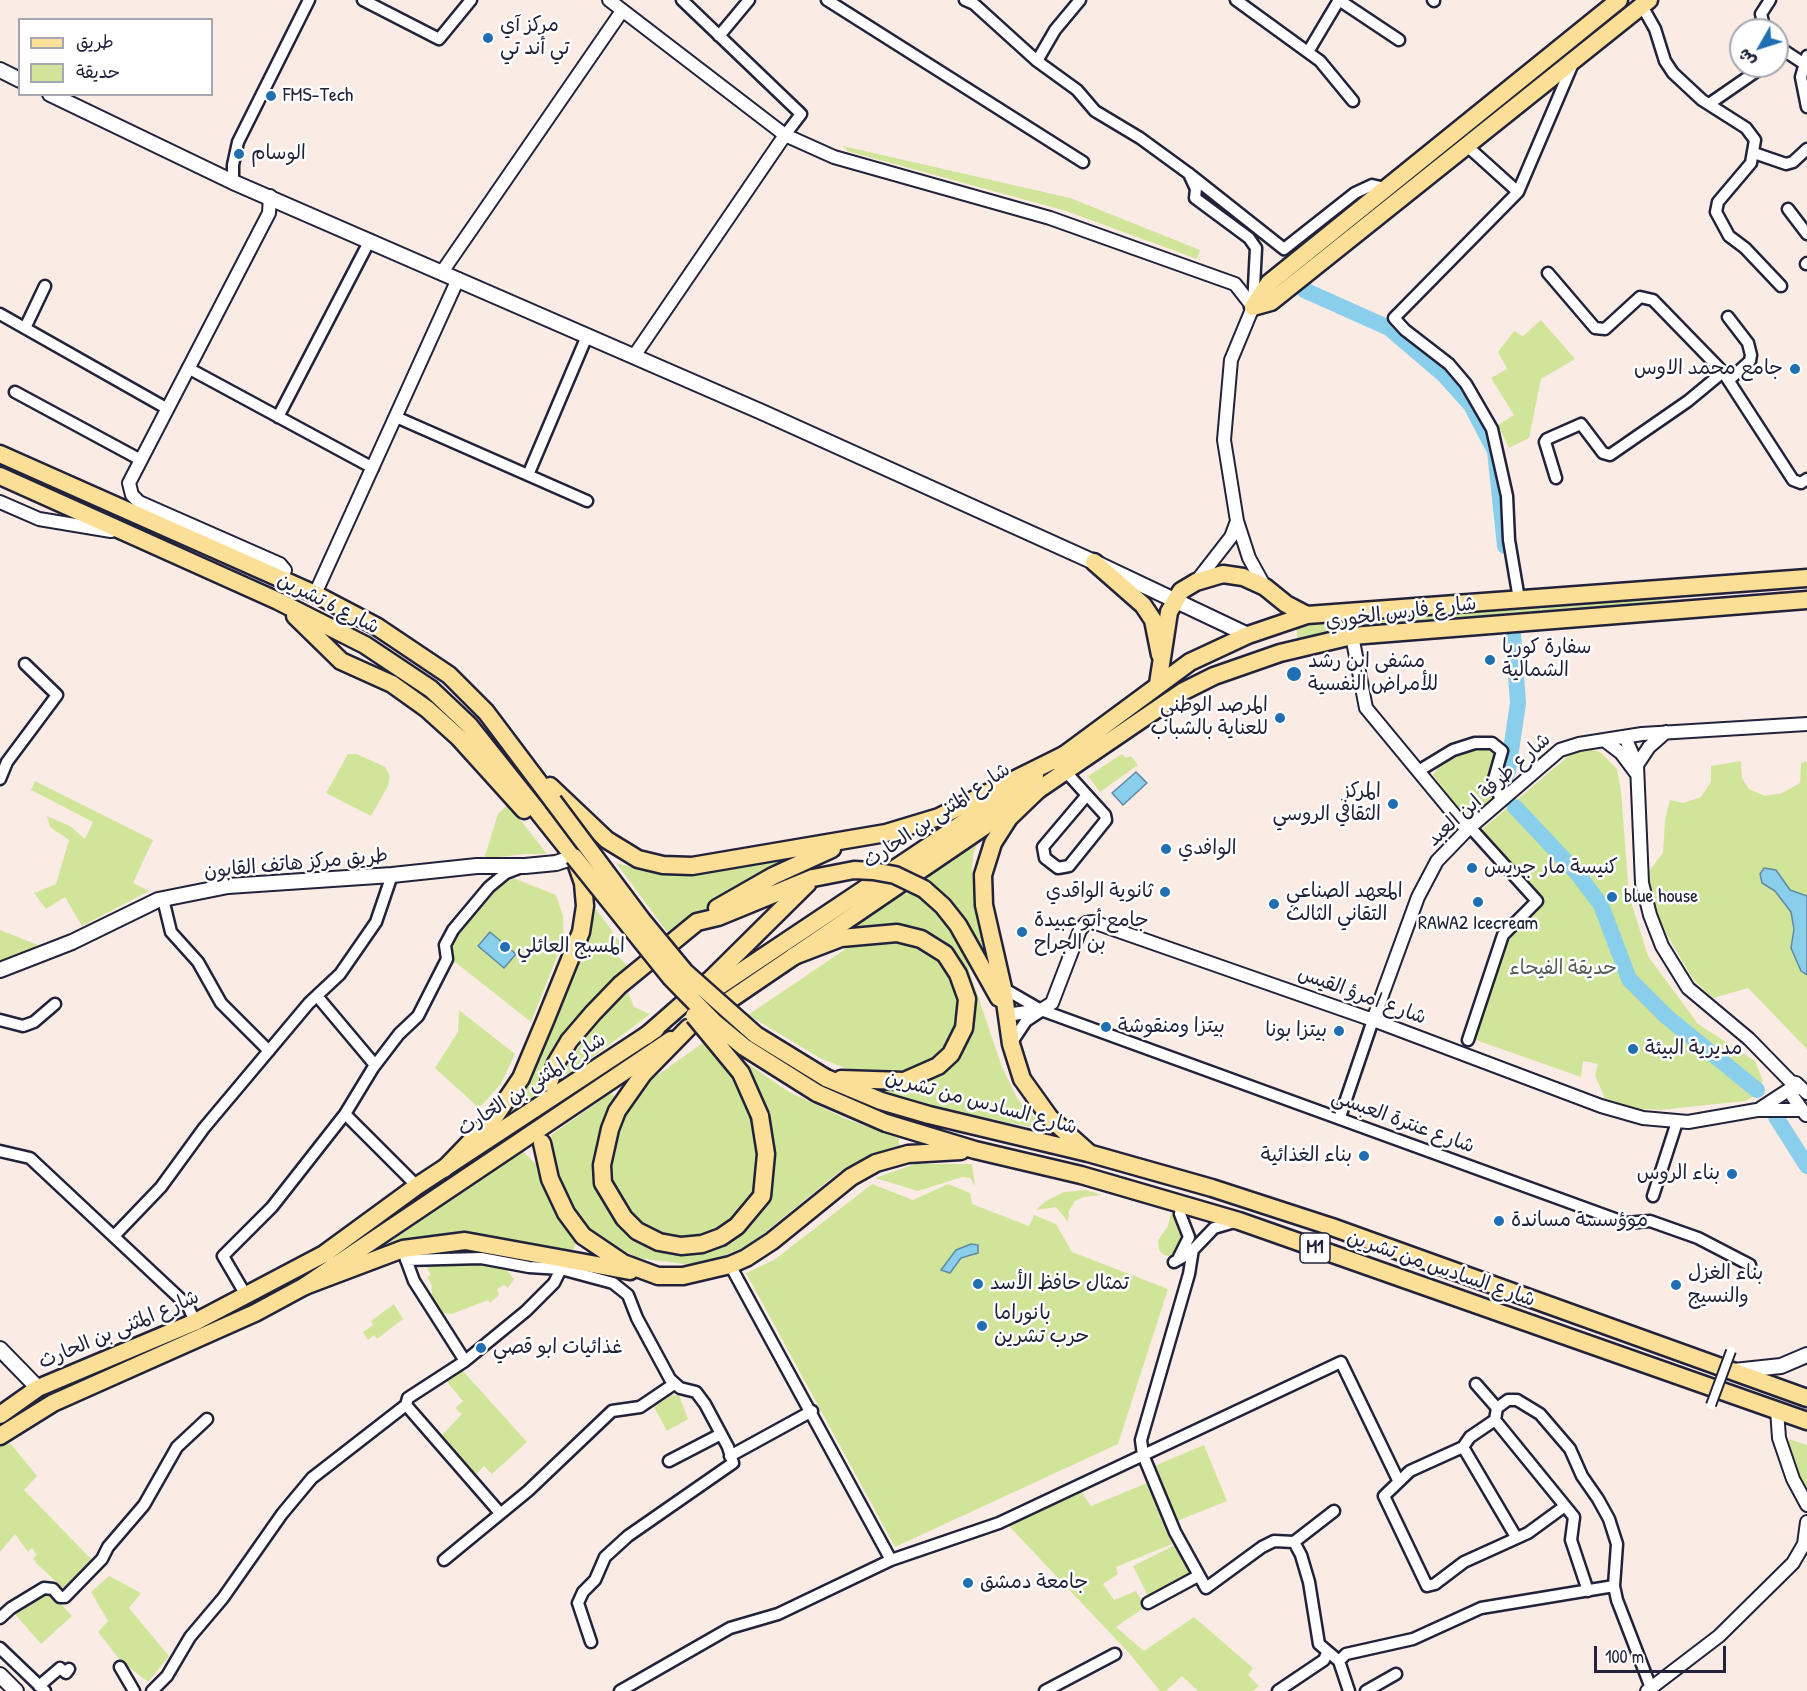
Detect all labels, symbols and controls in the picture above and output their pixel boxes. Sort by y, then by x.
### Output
place label: مركز آي تي أند تي [500,14,570,61]
legend [18,18,213,96]
north arrow [1729,18,1789,78]
text: طريق [76,29,114,54]
marker: مركز آي تي أند تي [481,31,495,45]
text: ش [1732,44,1761,72]
text: حديقة [76,59,120,84]
place label: FMS-Tech [283,84,353,108]
marker: FMS-Tech [264,89,278,103]
place label: الوسام [251,142,306,166]
marker: الوسام [232,147,246,161]
place label: جامع محمد الاوس [1634,357,1783,381]
marker: جامع محمد الاوس [1788,362,1802,376]
street label: شارع 6 تشرين [273,568,383,640]
street label: شارع فارس الخوري [1324,592,1478,634]
place label: سفارة كوريا الشمالية [1502,636,1592,683]
place label: مشفى ابن رشد للأمراض النفسية [1308,650,1438,697]
marker: سفارة كوريا الشمالية [1483,653,1497,667]
marker: مشفى ابن رشد للأمراض النفسية [1285,665,1303,683]
place label: المرصد الوطني للعناية بالشباب [1151,694,1268,741]
marker: المرصد الوطني للعناية بالشباب [1273,711,1287,725]
street label: شارع طرفة ابن العبد [1422,728,1556,852]
street label: شارع المثنى بن الحارث [859,758,1015,874]
place label: المركز الثقافي الروسي [1273,780,1381,827]
marker: المركز الثقافي الروسي [1386,797,1400,811]
place label: الوافدي [1178,837,1237,861]
marker: الوافدي [1159,842,1173,856]
street label: طريق مركز هاتف القابون [203,844,389,884]
place label: كنيسة مار جريس [1484,856,1618,880]
marker: كنيسة مار جريس [1465,861,1479,875]
place label: ثانوية الواقدي [1046,880,1153,904]
place label: المعهد الصناعي التقاني الثالث [1286,880,1403,927]
marker: ثانوية الواقدي [1158,885,1172,899]
place label: blue house [1624,885,1698,909]
marker: blue house [1605,890,1619,904]
marker: RAWA2 Icecream [1471,895,1485,909]
marker: المعهد الصناعي التقاني الثالث [1267,897,1281,911]
place label: جامع أبو عبيدة بن الجراح [1034,909,1149,956]
place label: RAWA2 Icecream [1418,912,1538,936]
marker: جامع أبو عبيدة بن الجراح [1015,925,1029,939]
place label: المسبح العائلي [517,935,625,959]
marker: المسبح العائلي [498,940,512,954]
park label: حديقة الفيحاء [1509,957,1617,981]
street label: شارع امرؤ القيس [1294,962,1430,1030]
place label: بيتزا ومنقوشة [1118,1015,1225,1039]
place label: بيتزا بونا [1265,1019,1327,1043]
marker: بيتزا ومنقوشة [1099,1020,1113,1034]
marker: بيتزا بونا [1332,1024,1346,1038]
street label: شارع المثنى بن الحارث [453,1028,611,1142]
place label: مديرية البيئة [1645,1037,1742,1061]
marker: مديرية البيئة [1626,1042,1640,1056]
street label: شارع السادس من تشرين [882,1066,1080,1140]
street label: شارع عنترة العبسي [1328,1085,1478,1159]
place label: بناء الغذائية [1261,1144,1352,1168]
marker: بناء الغذائية [1357,1149,1371,1163]
place label: بناء الروس [1637,1162,1720,1186]
marker: بناء الروس [1725,1167,1739,1181]
place label: موؤسسة مساندة [1511,1209,1648,1233]
marker: موؤسسة مساندة [1492,1214,1506,1228]
street label: شارع السادس من تشرين [1344,1225,1538,1313]
road number: M1 [1300,1233,1330,1263]
place label: بناء الغزل والنسيج [1688,1262,1763,1309]
place label: تمثال حافظ الأسد [990,1272,1129,1296]
marker: تمثال حافظ الأسد [971,1277,985,1291]
marker: بناء الغزل والنسيج [1669,1278,1683,1292]
street label: شارع المثنى بن الحارث [35,1285,203,1375]
place label: بانوراما حرب تشرين [994,1302,1089,1349]
marker: بانوراما حرب تشرين [975,1319,989,1333]
place label: غذائيات ابو قصي [493,1336,623,1360]
marker: غذائيات ابو قصي [474,1341,488,1355]
place label: جامعة دمشق [980,1571,1088,1595]
marker: جامعة دمشق [961,1576,975,1590]
scale bar [1597,1634,1729,1672]
text: 100 m [1605,1644,1644,1669]

